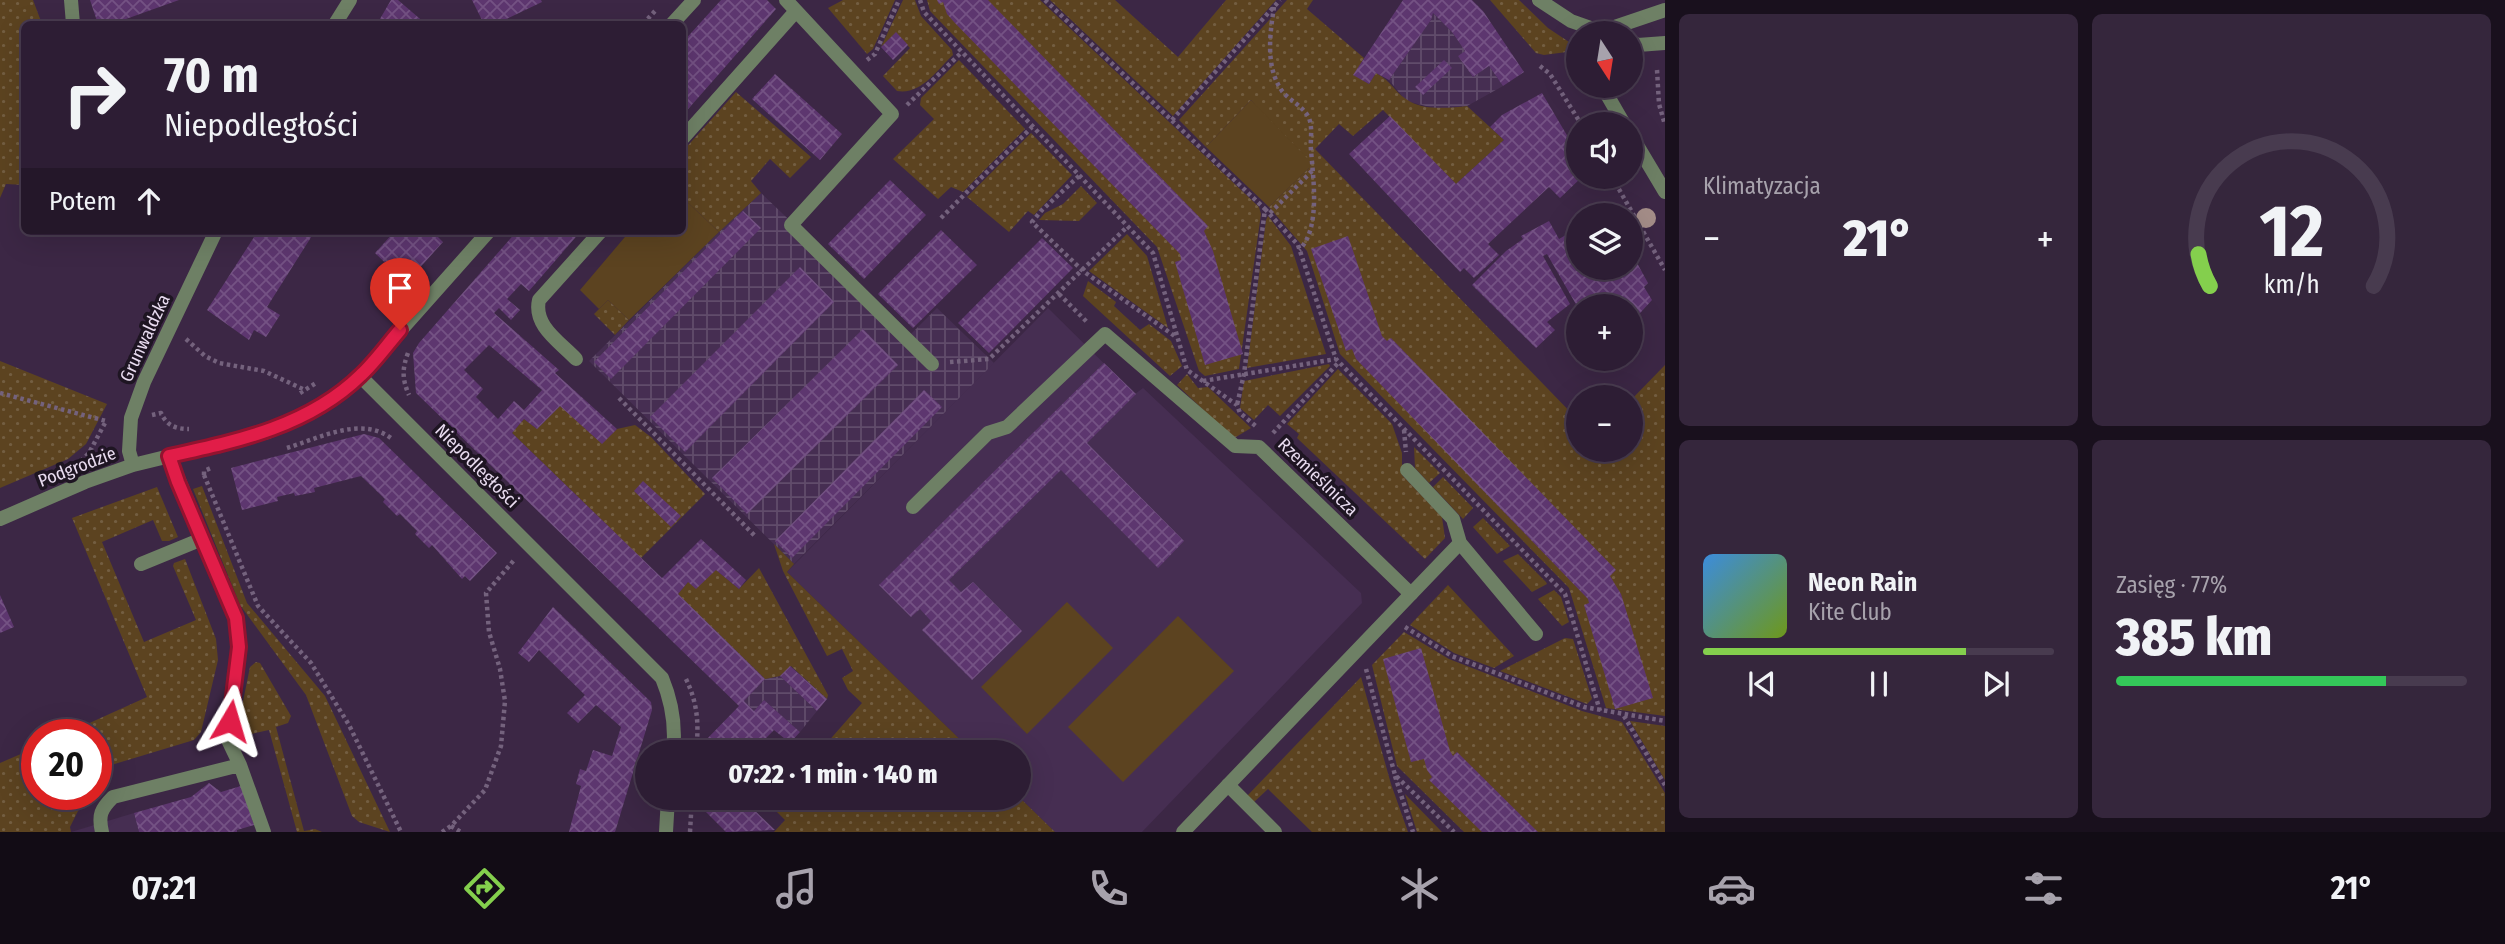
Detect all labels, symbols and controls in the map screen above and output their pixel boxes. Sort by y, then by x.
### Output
north arrow [1566,21,1643,98]
map controls [1566,21,1643,462]
text: 70 m [164,46,259,105]
icon: right [49,49,140,140]
text: Niepodległości [164,106,359,144]
button: sound [1566,112,1643,189]
text: Klimatyzacja [1703,172,1821,200]
icon: ahead [130,182,168,220]
text: Potem [49,186,116,217]
text: 12 [2259,188,2324,275]
button: layers [1566,203,1643,280]
text: 21° [1843,207,1914,270]
text: − [1703,216,1720,262]
text: + [2037,216,2054,262]
pin [370,258,430,330]
icon: arrive [381,269,419,307]
text: km/h [2264,270,2319,300]
street label: Grunwaldzka [115,291,175,385]
button: + [1566,294,1643,371]
button: − [1566,385,1643,462]
street label: Niepodległości [431,420,523,512]
street label: Rzemieślnicza [1273,433,1363,521]
street label: Podgrodzie [35,442,119,492]
text: Neon Rain [1808,567,1917,598]
text: Zasięg · 77% [2116,571,2227,599]
text: Kite Club [1808,598,1892,626]
text: 385 km [2116,606,2272,669]
icon: previous [1743,665,1781,703]
icon: pause [1860,665,1898,703]
icon: next [1977,665,2015,703]
position arrow [193,684,267,758]
speed limit sign: 20 [21,719,112,810]
text: 07:22 · 1 min · 140 m [728,759,938,790]
icon: directions [460,864,509,913]
icon: music [772,864,821,913]
icon: phone [1084,864,1133,913]
icon: climate [1395,864,1444,913]
icon: car [1707,864,1756,913]
icon: filters [2019,864,2068,913]
text: 07:21 [131,869,197,907]
text: 21° [2331,869,2374,907]

